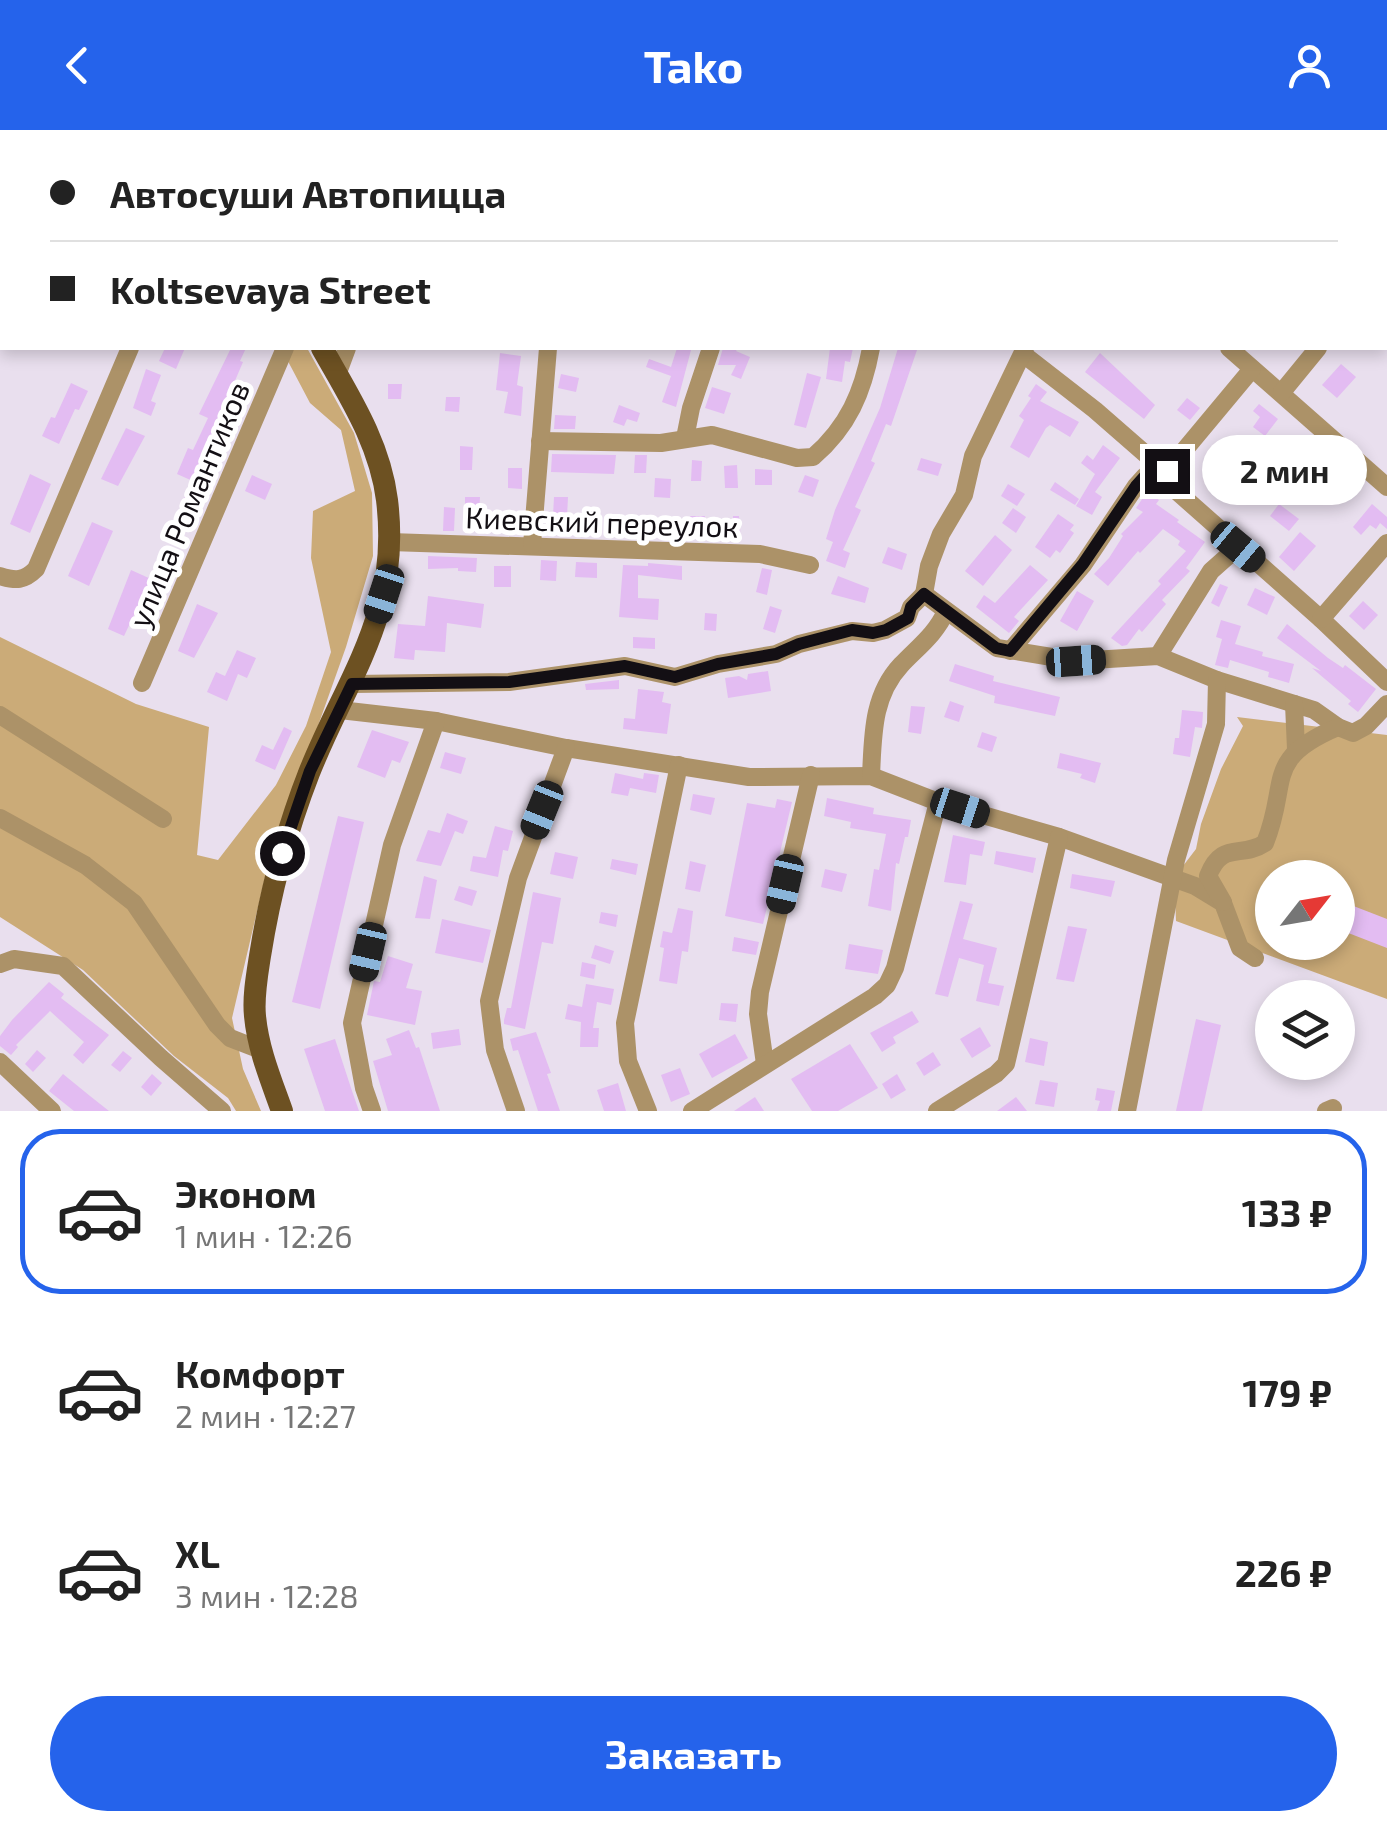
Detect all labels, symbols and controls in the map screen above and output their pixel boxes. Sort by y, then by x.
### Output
icon: back [50,38,105,93]
text: Tako [644,38,743,92]
icon: person [1282,38,1337,93]
text: Автосуши Автопицца [110,170,506,216]
text: Koltsevaya Street [110,266,431,312]
street label: улица Романтиков [120,376,257,633]
callout: 2 мин [1202,436,1367,506]
route end [1145,449,1190,494]
text: 2 мин [1240,451,1329,489]
street label: Киевский переулок [465,498,739,545]
car [1205,516,1271,578]
car [360,561,408,627]
car [1045,644,1107,678]
car [517,777,567,843]
car [927,784,993,832]
route start [260,831,305,876]
car [764,851,806,917]
north arrow [1255,860,1355,960]
map controls [1255,860,1355,1080]
car [347,919,389,985]
button: layers [1255,980,1355,1080]
icon: car [55,1167,145,1257]
text: Эконом [175,1170,317,1216]
text: 133 ₽ [1242,1189,1332,1235]
text: 1 мин · 12:26 [175,1216,353,1254]
icon: car [55,1347,145,1437]
text: Комфорт [175,1350,345,1396]
text: 179 ₽ [1242,1369,1332,1415]
text: 2 мин · 12:27 [175,1396,356,1434]
icon: car [55,1527,145,1617]
text: XL [175,1530,220,1576]
text: 226 ₽ [1235,1549,1332,1595]
text: 3 мин · 12:28 [175,1576,359,1614]
button: Заказать [50,1696,1337,1811]

